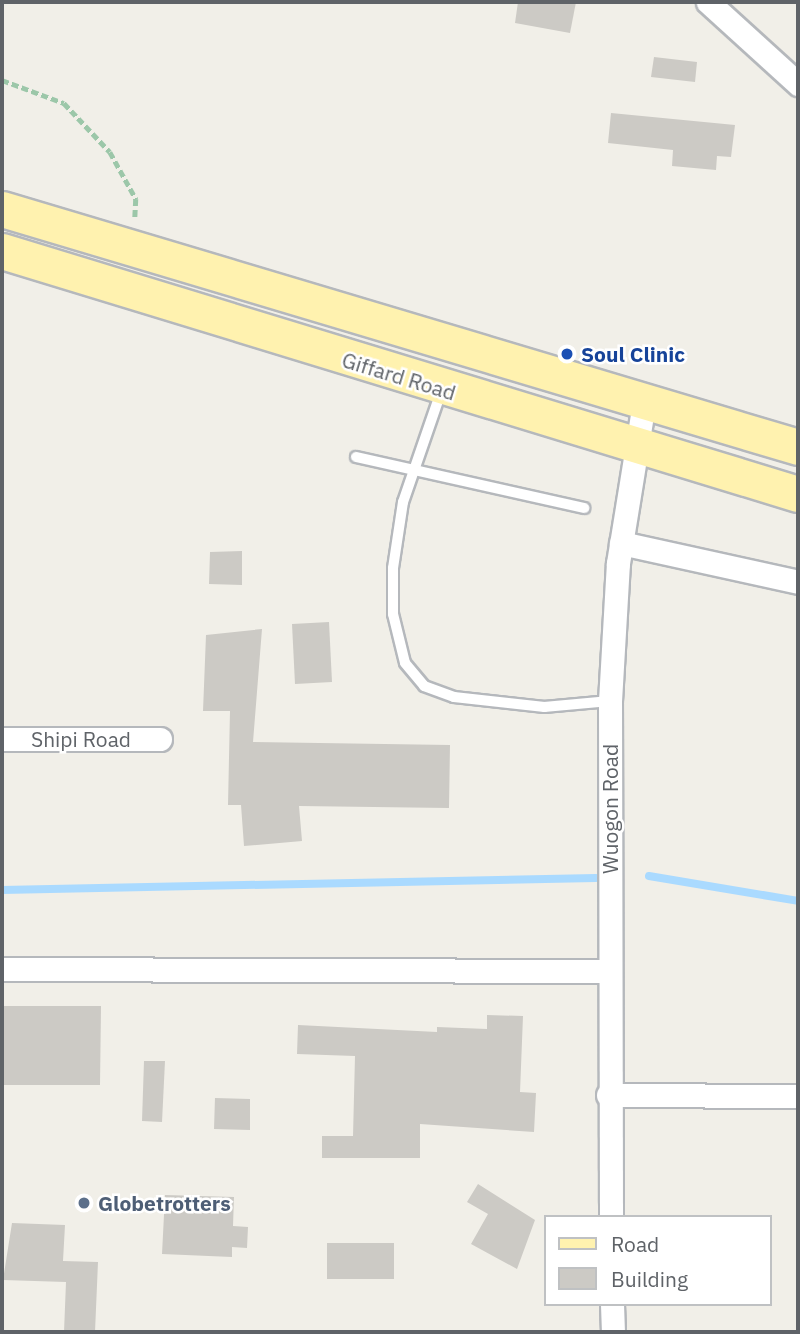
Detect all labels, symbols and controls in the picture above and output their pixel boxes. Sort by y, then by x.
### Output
place label: Soul Clinic [581,341,685,367]
marker: Soul Clinic [559,346,575,362]
street label: Giffard Road [339,347,459,405]
street label: Shipi Road [31,726,131,752]
street label: Wuogon Road [597,744,623,874]
place label: Globetrotters [98,1190,231,1216]
marker: Globetrotters [76,1195,92,1211]
legend [544,1215,772,1306]
text: Road [611,1230,659,1258]
text: Building [611,1265,688,1293]

